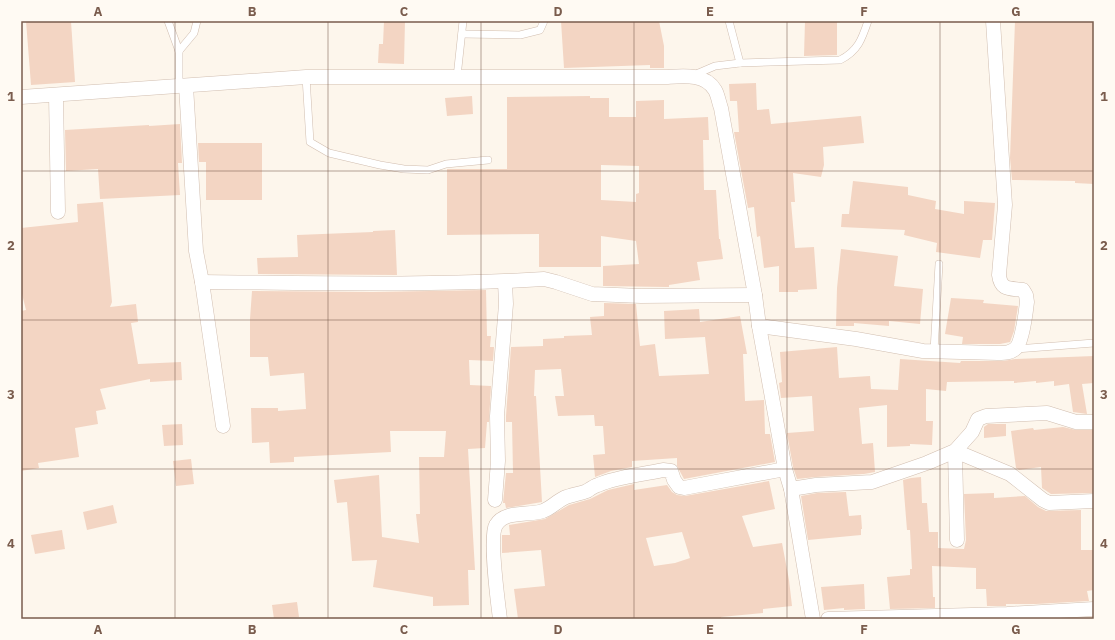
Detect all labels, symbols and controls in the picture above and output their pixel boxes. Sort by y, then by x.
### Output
text: A [94,3,103,20]
text: B [248,3,257,20]
text: C [400,3,409,20]
text: D [553,3,563,20]
text: E [706,3,714,20]
text: F [860,3,868,20]
text: G [1011,3,1021,20]
text: 1 [7,88,15,105]
text: 1 [1100,88,1108,105]
text: 2 [7,237,15,254]
text: 2 [1100,237,1108,254]
text: 3 [7,386,15,403]
text: 3 [1100,386,1108,403]
text: 4 [7,535,15,552]
text: 4 [1100,535,1108,552]
text: A [94,621,103,638]
text: B [248,621,257,638]
text: C [400,621,409,638]
text: D [553,621,563,638]
text: E [706,621,714,638]
text: F [860,621,868,638]
text: G [1011,621,1021,638]

